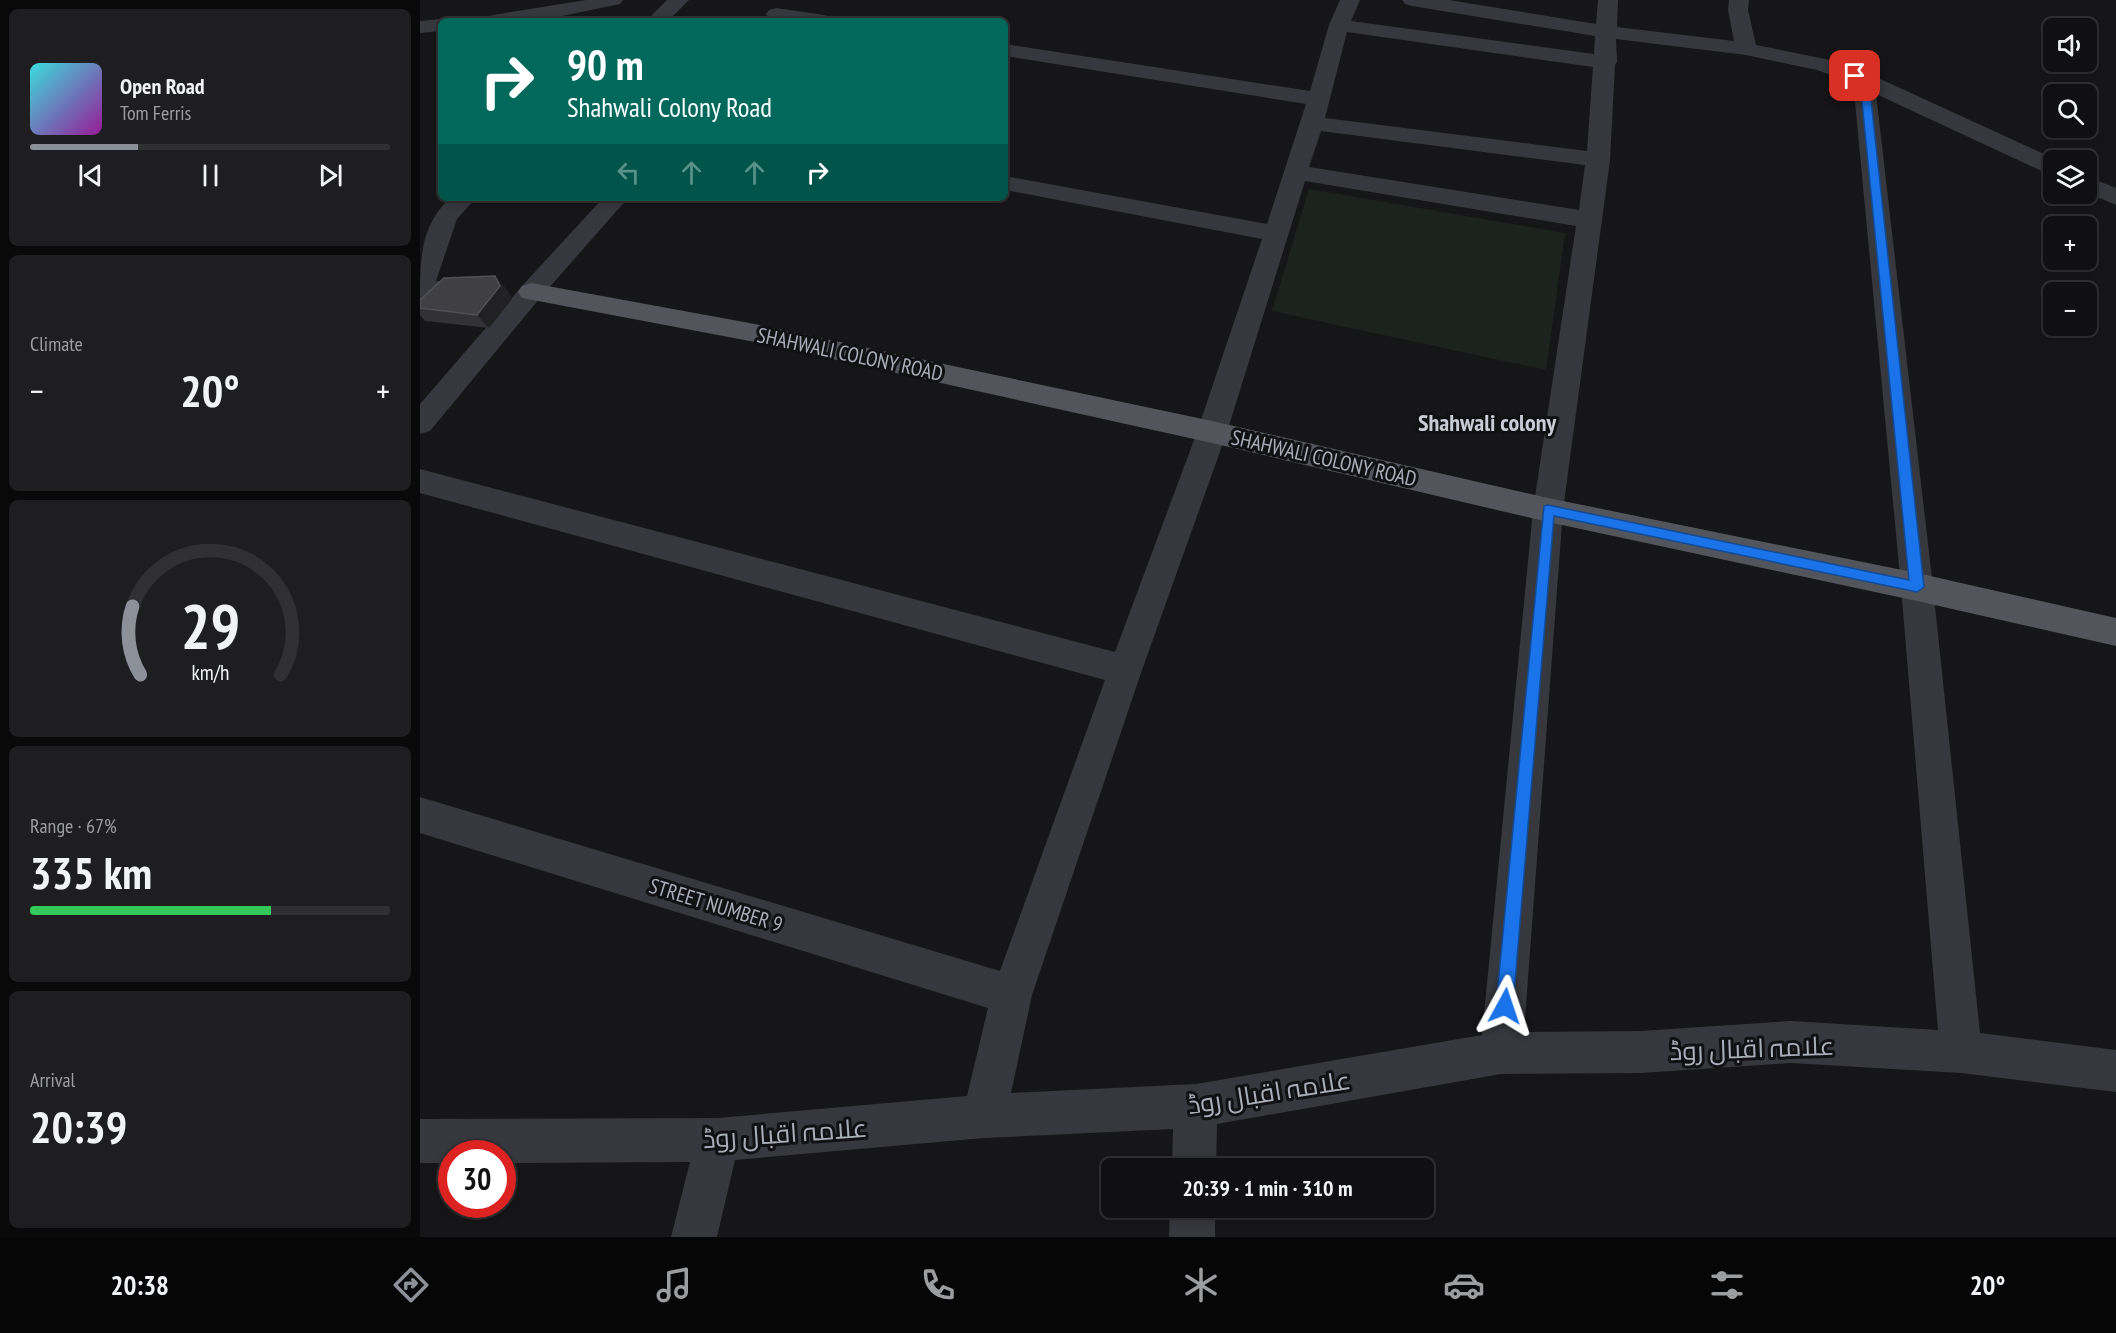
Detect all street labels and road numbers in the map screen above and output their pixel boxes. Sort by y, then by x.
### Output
street label: SHAHWALI COLONY ROAD [755,321,945,387]
street label: SHAHWALI COLONY ROAD [1229,424,1419,492]
street label: STREET NUMBER 9 [646,872,786,938]
street label: علامہ اقبال روڈ [1669,1029,1835,1067]
street label: علامہ اقبال روڈ [1185,1063,1353,1121]
street label: علامہ اقبال روڈ [702,1111,868,1155]

